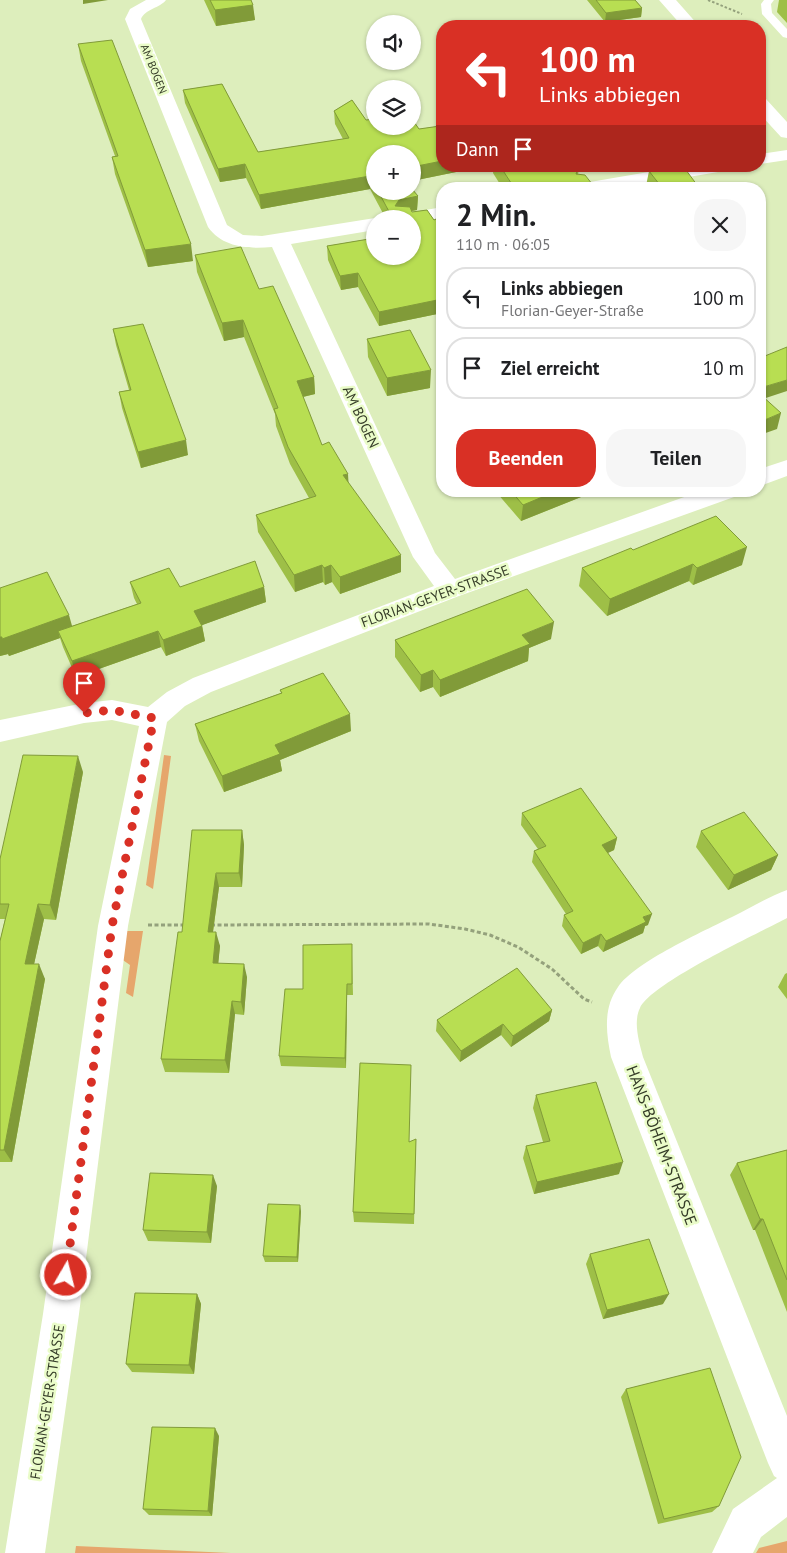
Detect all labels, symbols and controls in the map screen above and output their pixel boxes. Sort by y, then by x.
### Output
map controls [366,15,421,265]
button: sound [366,15,421,70]
text: 100 m [539,36,636,82]
icon: left [456,40,521,105]
street label: AM BOGEN [138,42,170,96]
button: layers [366,80,421,135]
text: Links abbiegen [539,80,681,108]
icon: arrive [509,135,537,163]
text: Dann [456,137,499,161]
button: + [366,145,421,200]
text: 2 Min. [456,195,536,234]
button: close [694,199,746,251]
button: − [366,210,421,265]
text: 110 m · 06:05 [456,234,551,254]
text: Links abbiegen [501,276,623,300]
icon: left [458,284,486,312]
text: 100 m [692,286,744,310]
text: Florian-Geyer-Straße [501,300,644,320]
icon: arrive [458,354,486,382]
text: Ziel erreicht [501,356,599,380]
text: 10 m [703,356,744,380]
street label: AM BOGEN [339,383,383,451]
button: Beenden [456,429,596,487]
button: Teilen [606,429,746,487]
street label: FLORIAN-GEYER-STRASSE [359,561,511,631]
pin [63,662,105,713]
icon: arrive [70,669,98,697]
street label: HANS-BÖHEIM-STRASSE [622,1062,702,1228]
position arrow [39,1248,91,1300]
street label: FLORIAN-GEYER-STRASSE [26,1323,68,1481]

